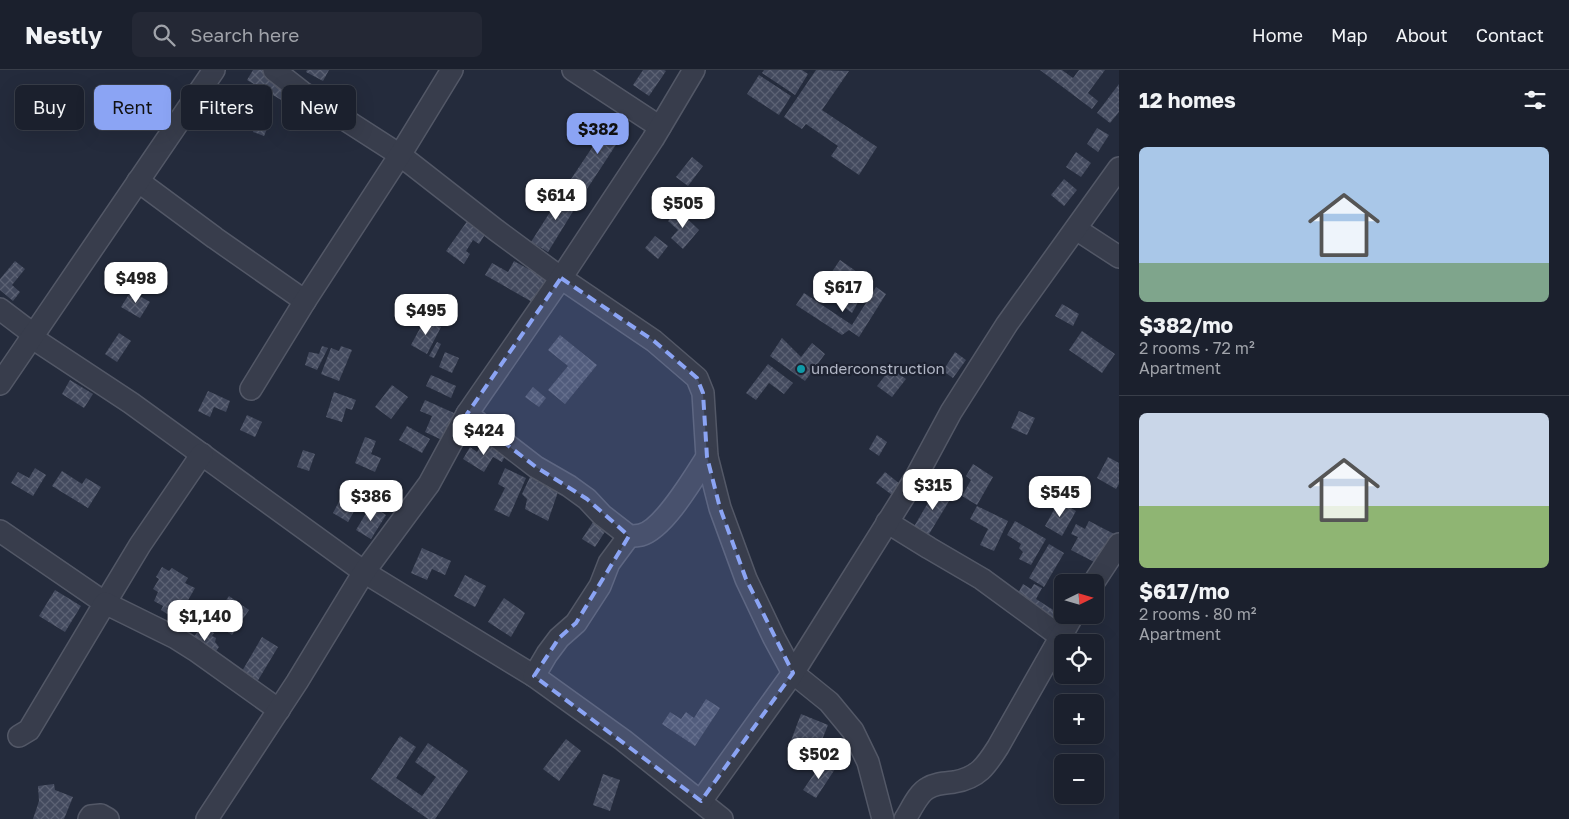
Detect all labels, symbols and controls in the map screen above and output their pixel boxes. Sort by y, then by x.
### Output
search box [132,12,482,57]
text: Nestly [25,20,102,49]
icon: search [150,21,178,49]
text: Search here [190,23,299,46]
text: Home [1252,24,1303,46]
text: Map [1331,24,1368,46]
text: About [1396,24,1448,46]
text: Contact [1476,24,1544,46]
chip: Buy [15,85,84,130]
chip: Rent [94,85,171,130]
chip: Filters [181,85,272,130]
chip: New [282,85,356,130]
icon: filters [1521,86,1549,114]
text: 12 homes [1139,87,1236,113]
pin: $382 [568,112,628,155]
text: $382 [578,119,618,139]
pin: $614 [526,178,586,221]
icon: home [1299,180,1389,270]
text: $614 [536,185,576,205]
pin: $505 [653,186,713,229]
text: $505 [663,193,703,213]
pin: $498 [106,262,166,304]
text: $498 [115,268,157,288]
pin: $617 [813,270,873,313]
text: $617 [824,277,862,297]
pin: $495 [396,294,456,336]
text: $495 [406,300,446,320]
text: $382/mo [1139,312,1233,338]
text: 2 rooms · 72 m² [1139,338,1255,358]
text: Apartment [1139,358,1221,378]
place label: underconstruction [811,359,945,377]
marker: underconstruction [795,363,807,375]
pin: $424 [454,414,514,456]
text: $424 [464,420,504,440]
icon: home [1299,445,1389,535]
pin: $315 [903,468,963,511]
text: $315 [914,475,952,495]
pin: $545 [1030,476,1090,518]
pin: $386 [341,480,401,522]
text: $545 [1040,482,1080,502]
text: $386 [351,486,391,506]
north arrow [1054,574,1104,624]
map controls [1054,574,1104,804]
text: $617/mo [1139,578,1230,604]
pin: $1,140 [164,600,246,642]
text: 2 rooms · 80 m² [1139,604,1257,624]
text: $1,140 [179,606,231,626]
text: Apartment [1139,624,1221,644]
button: locate [1054,634,1104,684]
button: + [1054,694,1104,744]
pin: $502 [789,738,849,780]
text: $502 [799,744,839,764]
button: − [1054,754,1104,804]

